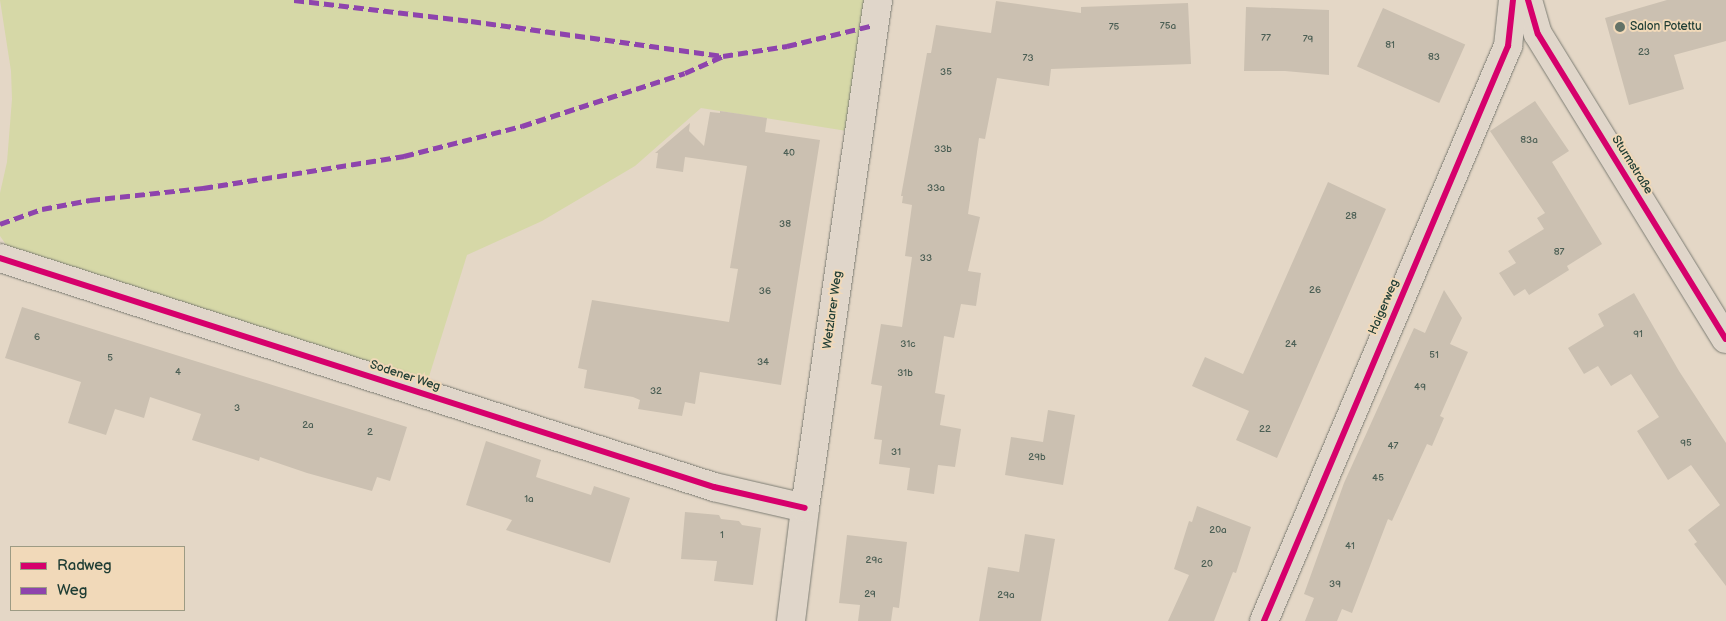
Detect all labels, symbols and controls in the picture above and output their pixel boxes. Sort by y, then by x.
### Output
place label: Salon Potettu [1630,20,1702,34]
house number: 75a [1160,21,1176,33]
marker: Salon Potettu [1614,21,1626,33]
house number: 75 [1109,22,1119,34]
house number: 77 [1261,33,1271,45]
house number: 79 [1303,34,1313,46]
house number: 81 [1385,40,1395,52]
house number: 23 [1638,47,1650,59]
house number: 83 [1428,52,1440,64]
house number: 73 [1022,53,1034,65]
house number: 35 [940,67,952,79]
street label: Sturmstraße [1608,133,1656,197]
house number: 83a [1520,135,1538,147]
house number: 33b [934,144,952,156]
house number: 40 [783,148,795,160]
house number: 33a [927,183,945,195]
house number: 28 [1345,211,1357,223]
house number: 38 [779,219,791,231]
house number: 87 [1554,247,1564,259]
house number: 33 [920,253,932,265]
street label: Wetzlarer Weg [820,270,846,350]
street label: Haigerweg [1366,277,1402,337]
house number: 26 [1309,285,1321,297]
house number: 36 [759,286,771,298]
house number: 91 [1633,329,1643,341]
house number: 6 [34,332,40,344]
house number: 31c [900,339,916,351]
house number: 24 [1285,339,1297,351]
house number: 51 [1429,350,1439,362]
house number: 5 [107,353,113,365]
house number: 34 [757,357,769,369]
street label: Sodener Weg [368,358,442,394]
house number: 4 [175,367,181,379]
house number: 31b [897,368,913,380]
house number: 49 [1414,382,1426,394]
house number: 32 [650,386,662,398]
house number: 3 [234,403,240,415]
house number: 2a [302,420,314,432]
house number: 22 [1259,424,1271,436]
house number: 2 [367,427,373,439]
house number: 95 [1680,438,1692,450]
house number: 47 [1387,441,1399,453]
house number: 31 [891,447,901,459]
house number: 29b [1028,452,1046,464]
house number: 45 [1372,473,1384,485]
house number: 1a [524,494,534,506]
house number: 20a [1209,525,1227,537]
house number: 1 [720,530,724,542]
house number: 41 [1345,541,1355,553]
legend [10,546,185,611]
house number: 29c [866,555,882,567]
text: Radweg [57,556,112,575]
house number: 20 [1201,559,1213,571]
house number: 39 [1329,579,1341,591]
text: Weg [57,581,87,600]
house number: 29 [864,589,876,601]
house number: 29a [997,590,1015,602]

